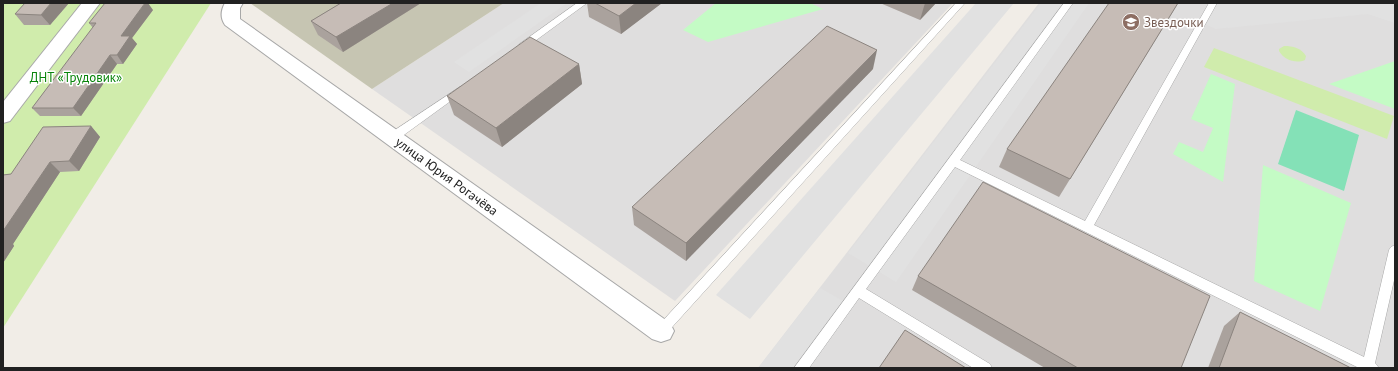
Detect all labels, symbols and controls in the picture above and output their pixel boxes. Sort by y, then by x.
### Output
school or university icon: Звездочки [1121,12,1141,32]
place label: Звездочки [1144,14,1204,31]
park label: ДНТ «Трудовик» [30,69,122,86]
street label: улица Юрия Рогачёва [392,133,501,219]

